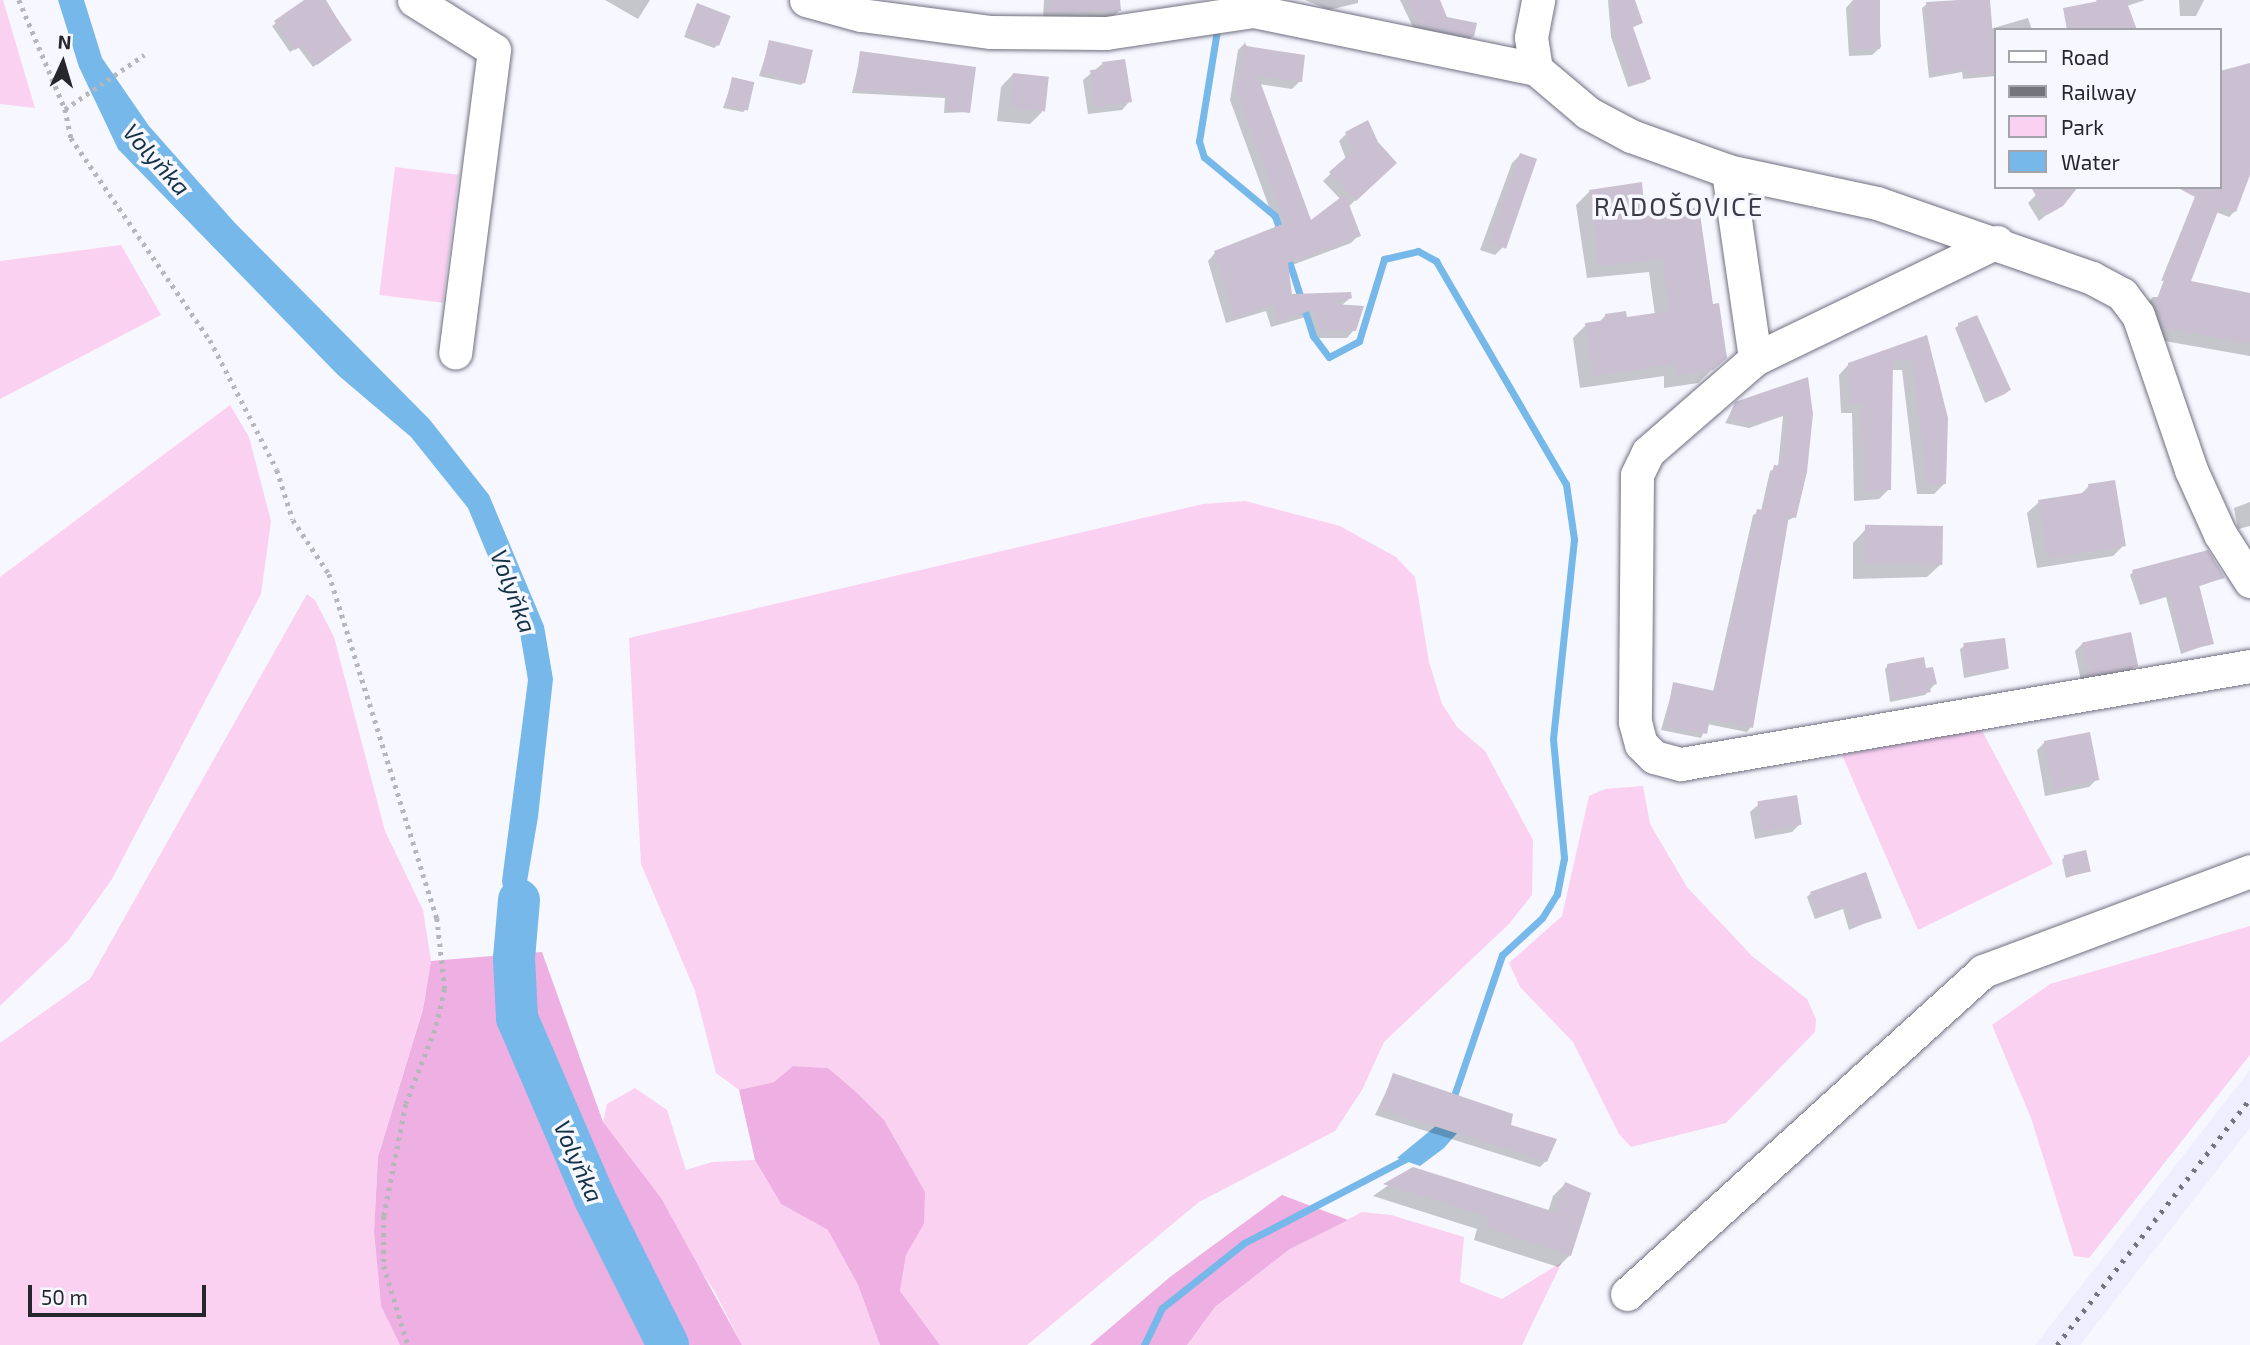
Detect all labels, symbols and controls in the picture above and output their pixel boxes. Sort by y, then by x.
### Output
north arrow [28,28,98,98]
legend [1994,28,2222,189]
text: N [57,30,72,54]
text: Road [2061,44,2109,69]
text: Railway [2061,79,2137,104]
text: Park [2061,114,2104,139]
water label: Volyňka [117,117,197,201]
text: Water [2061,149,2120,174]
district label: RADOŠOVICE [1595,190,1763,222]
water label: Volyňka [485,545,543,637]
water label: Volyňka [548,1116,610,1206]
scale bar [32,1272,210,1316]
text: 50 m [41,1284,88,1309]

